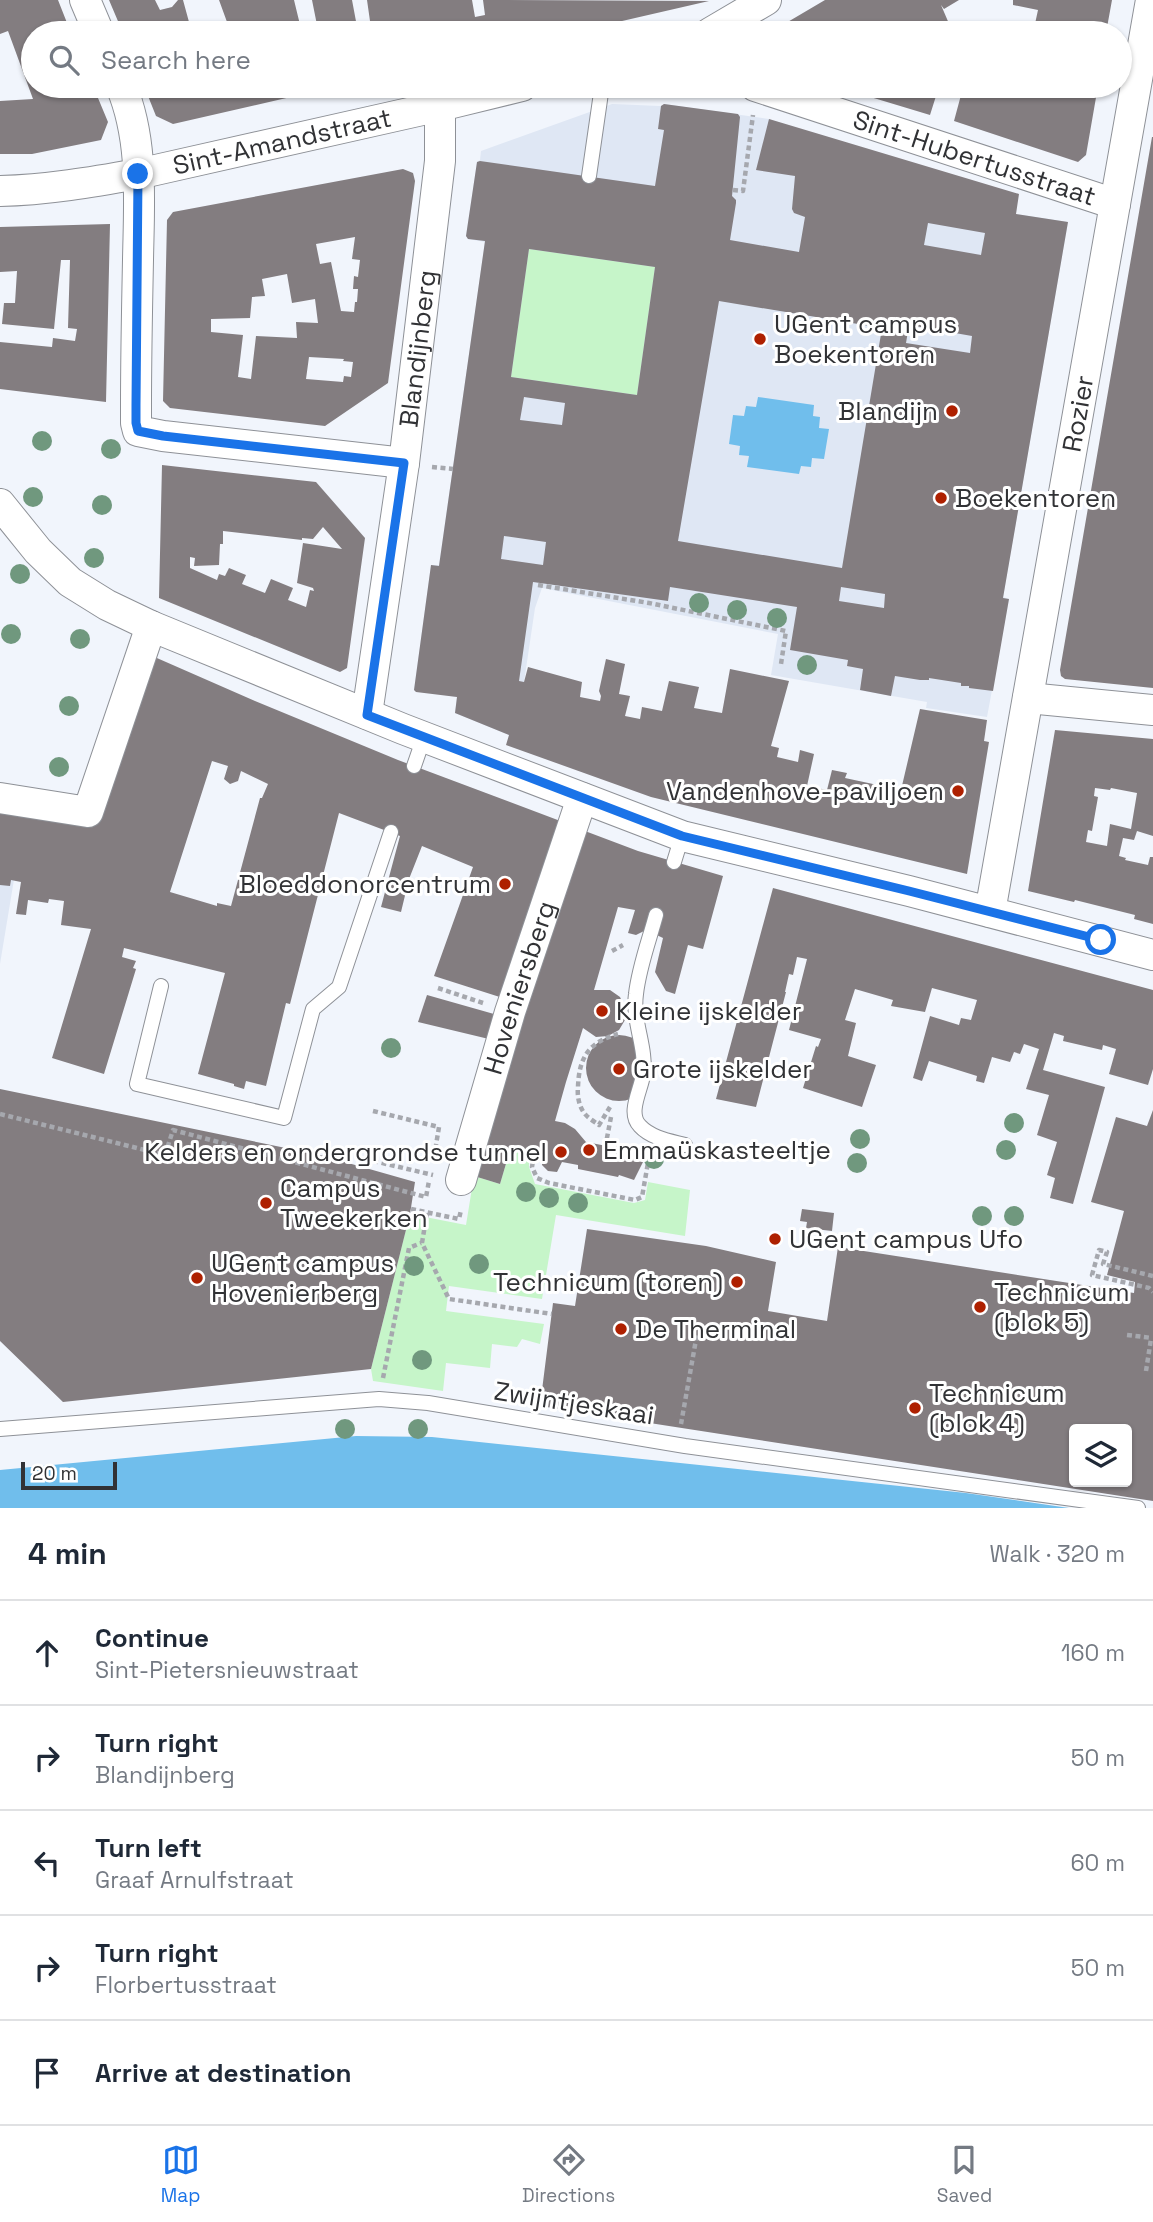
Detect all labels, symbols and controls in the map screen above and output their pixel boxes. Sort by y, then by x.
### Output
search box [21,21,1132,98]
icon: search [45,41,83,79]
text: Search here [101,43,251,77]
street label: Sint-Amandstraat [170,100,395,183]
street label: Sint-Hubertusstraat [849,102,1100,214]
route end [122,158,153,189]
street label: Blandijnberg [391,268,444,429]
place label: UGent campus Boekentoren [774,307,957,371]
marker: UGent campus Boekentoren [752,331,768,347]
street label: Rozier [1055,373,1101,455]
place label: Blandijn [838,394,938,428]
marker: Blandijn [944,403,960,419]
place label: Boekentoren [955,481,1116,515]
marker: Boekentoren [933,490,949,506]
place label: Vandenhove-paviljoen [666,774,944,808]
marker: Vandenhove-paviljoen [950,783,966,799]
place label: Bloeddonorcentrum [239,867,491,901]
marker: Bloeddonorcentrum [497,876,513,892]
street label: Hoveniersberg [476,896,563,1079]
route start [1085,924,1116,955]
place label: Kleine ijskelder [616,994,802,1028]
marker: Kleine ijskelder [594,1003,610,1019]
place label: Grote ijskelder [633,1052,812,1086]
marker: Grote ijskelder [611,1061,627,1077]
place label: Emmaüskasteeltje [603,1133,831,1167]
place label: Kelders en ondergrondse tunnel [144,1135,547,1169]
marker: Emmaüskasteeltje [581,1142,597,1158]
marker: Kelders en ondergrondse tunnel [553,1144,569,1160]
place label: Campus Tweekerken [280,1171,428,1235]
marker: Campus Tweekerken [258,1195,274,1211]
place label: UGent campus Ufo [789,1222,1023,1256]
marker: UGent campus Ufo [767,1231,783,1247]
place label: UGent campus Hovenierberg [211,1246,394,1310]
place label: Technicum (toren) [493,1265,723,1299]
marker: UGent campus Hovenierberg [189,1270,205,1286]
marker: Technicum (toren) [729,1274,745,1290]
place label: Technicum (blok 5) [994,1275,1130,1339]
marker: Technicum (blok 5) [972,1299,988,1315]
place label: De Therminal [635,1312,796,1346]
marker: De Therminal [613,1321,629,1337]
street label: Zwijntjeskaai [492,1374,656,1432]
place label: Technicum (blok 4) [929,1376,1065,1440]
marker: Technicum (blok 4) [907,1400,923,1416]
map controls [1069,1424,1132,1487]
button: layers [1069,1424,1132,1487]
scale bar [21,1459,117,1491]
text: 20 m [32,1461,77,1486]
text: 4 min [28,1534,107,1573]
text: Walk · 320 m [990,1539,1125,1569]
text: Continue [95,1621,209,1655]
icon: ahead [28,1634,66,1672]
text: 160 m [1061,1638,1125,1668]
text: Sint-Pietersnieuwstraat [95,1655,359,1685]
text: Turn right [95,1726,219,1760]
icon: right [28,1739,66,1777]
text: 50 m [1071,1743,1125,1773]
text: Blandijnberg [95,1760,235,1790]
text: Turn left [95,1831,202,1865]
icon: left [28,1844,66,1882]
text: 60 m [1070,1848,1125,1878]
text: Graaf Arnulfstraat [95,1865,294,1895]
text: Turn right [95,1936,219,1970]
icon: right [28,1949,66,1987]
text: 50 m [1071,1953,1125,1983]
text: Florbertusstraat [95,1970,277,2000]
icon: arrive [28,2054,66,2092]
text: Arrive at destination [95,2056,352,2090]
tab: Map [161,2141,200,2208]
tab: Directions [522,2141,615,2208]
tab: Saved [937,2141,992,2208]

